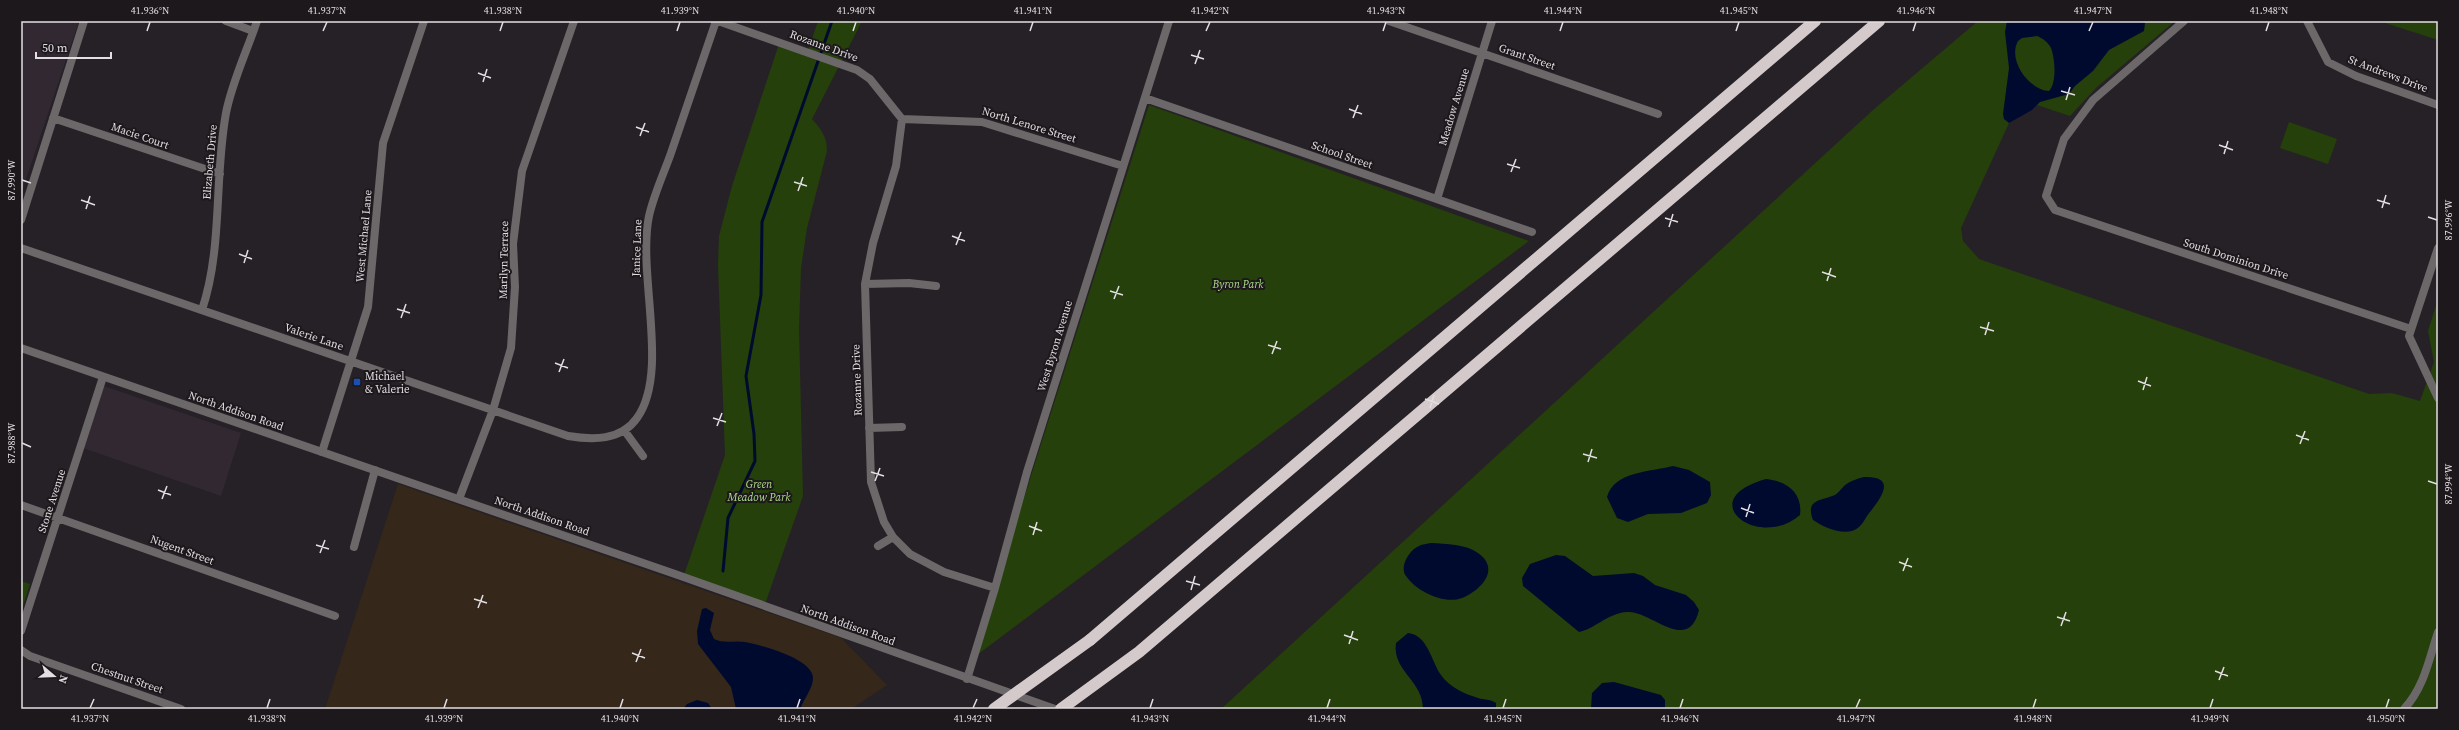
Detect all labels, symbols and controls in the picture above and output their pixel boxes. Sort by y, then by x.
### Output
text: 41.936°N [131,4,169,17]
text: 41.937°N [308,4,346,17]
text: 41.938°N [484,4,522,17]
text: 41.939°N [661,4,699,17]
text: 41.940°N [837,4,875,17]
text: 41.941°N [1014,4,1052,17]
text: 41.942°N [1191,4,1229,17]
text: 41.943°N [1367,4,1405,17]
text: 41.944°N [1544,4,1582,17]
text: 41.945°N [1720,4,1758,17]
text: 41.946°N [1897,4,1935,17]
text: 41.947°N [2074,4,2112,17]
text: 41.948°N [2250,4,2288,17]
street label: Rozanne Drive [788,27,861,65]
scale bar [36,34,111,60]
text: 50 m [42,40,68,56]
street label: Grant Street [1497,40,1558,74]
street label: St Andrews Drive [2346,52,2430,96]
street label: Meadow Avenue [1435,66,1473,148]
street label: North Lenore Street [980,104,1078,147]
street label: Macie Court [109,119,171,153]
street label: Elizabeth Drive [199,124,221,200]
street label: School Street [1309,138,1375,173]
text: 87.990°W [5,159,18,200]
street label: West Michael Lane [352,189,376,283]
text: 87.996°W [2442,199,2455,240]
street label: Janice Lane [628,219,646,278]
street label: Marilyn Terrace [496,220,512,299]
street label: South Dominion Drive [2182,235,2291,283]
park label: Byron Park [1211,277,1264,292]
street label: West Byron Avenue [1034,298,1076,393]
street label: Valerie Lane [282,320,346,354]
street label: Rozanne Drive [848,344,866,416]
place label: Michael & Valerie [365,369,410,397]
marker: Michael & Valerie [352,377,362,387]
street label: North Addison Road [187,388,286,435]
text: 87.988°W [5,422,18,463]
text: 87.994°W [2442,463,2455,504]
street label: Stone Avenue [35,467,69,535]
park label: Green Meadow Park [727,477,791,505]
street label: North Addison Road [493,493,592,540]
street label: Nugent Street [148,532,216,569]
street label: North Addison Road [799,601,898,649]
north arrow [34,656,74,696]
street label: Chestnut Street [89,659,165,697]
text: N [55,673,71,685]
text: 41.937°N [71,712,109,725]
text: 41.938°N [248,712,286,725]
text: 41.939°N [425,712,463,725]
text: 41.940°N [601,712,639,725]
text: 41.941°N [778,712,816,725]
text: 41.942°N [954,712,992,725]
text: 41.943°N [1131,712,1169,725]
text: 41.944°N [1308,712,1346,725]
text: 41.945°N [1484,712,1522,725]
text: 41.946°N [1661,712,1699,725]
text: 41.947°N [1837,712,1875,725]
text: 41.948°N [2014,712,2052,725]
text: 41.949°N [2191,712,2229,725]
text: 41.950°N [2367,712,2405,725]

